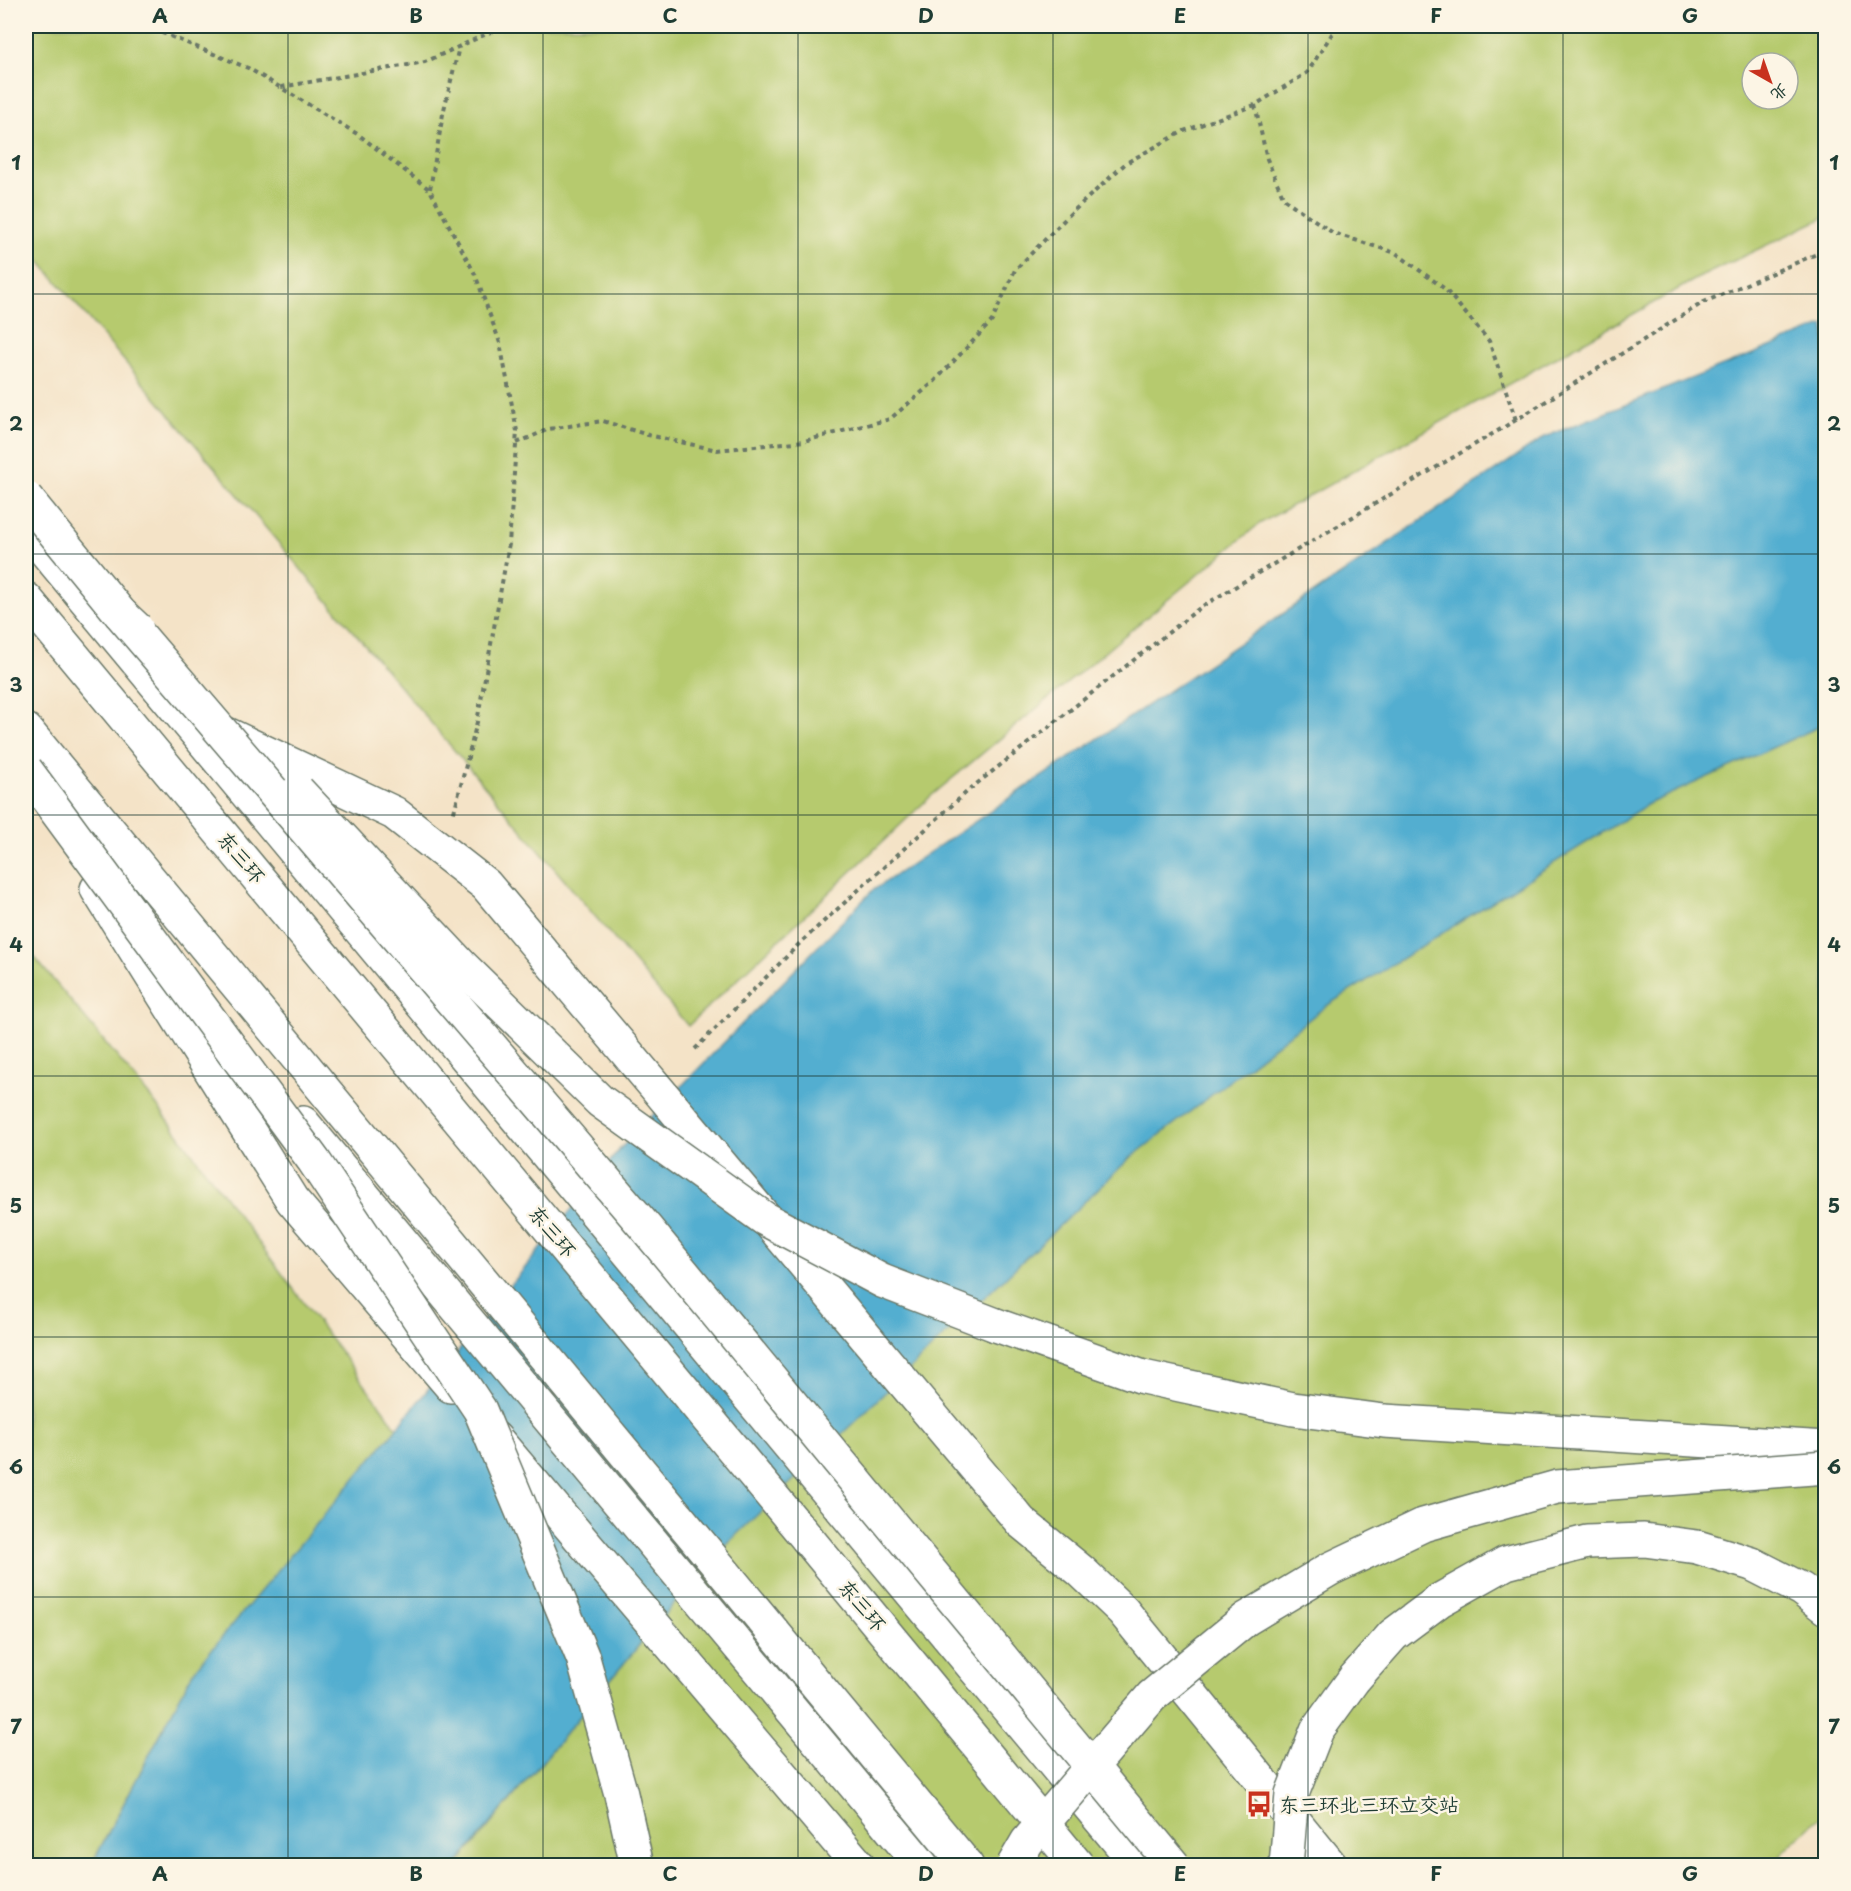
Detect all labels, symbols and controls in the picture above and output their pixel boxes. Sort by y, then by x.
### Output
text: A [152,0,168,30]
text: B [409,0,423,30]
text: C [662,0,678,30]
text: D [918,0,934,30]
text: E [1174,0,1186,30]
text: F [1430,0,1442,30]
text: G [1682,0,1698,30]
north arrow [1740,51,1800,111]
text: 北 [1766,79,1794,108]
text: 1 [11,147,21,177]
text: 1 [1829,147,1839,177]
text: 2 [9,408,23,438]
text: 2 [1827,408,1841,438]
text: 3 [9,669,23,699]
text: 3 [1827,669,1841,699]
street label: 东三环 [211,824,273,890]
text: 4 [9,929,23,959]
text: 4 [1827,929,1841,959]
text: 5 [10,1190,22,1220]
text: 5 [1828,1190,1840,1220]
street label: 东三环 [522,1198,584,1264]
text: 6 [9,1451,23,1481]
text: 6 [1827,1451,1841,1481]
street label: 东三环 [832,1572,894,1638]
text: 7 [10,1711,22,1741]
text: 7 [1828,1711,1840,1741]
bus stop icon: 东三环北三环立交站 [1244,1789,1274,1819]
place label: 东三环北三环立交站 [1279,1789,1459,1819]
text: A [152,1858,168,1888]
text: B [409,1858,423,1888]
text: C [662,1858,678,1888]
text: D [918,1858,934,1888]
text: E [1174,1858,1186,1888]
text: F [1430,1858,1442,1888]
text: G [1682,1858,1698,1888]

